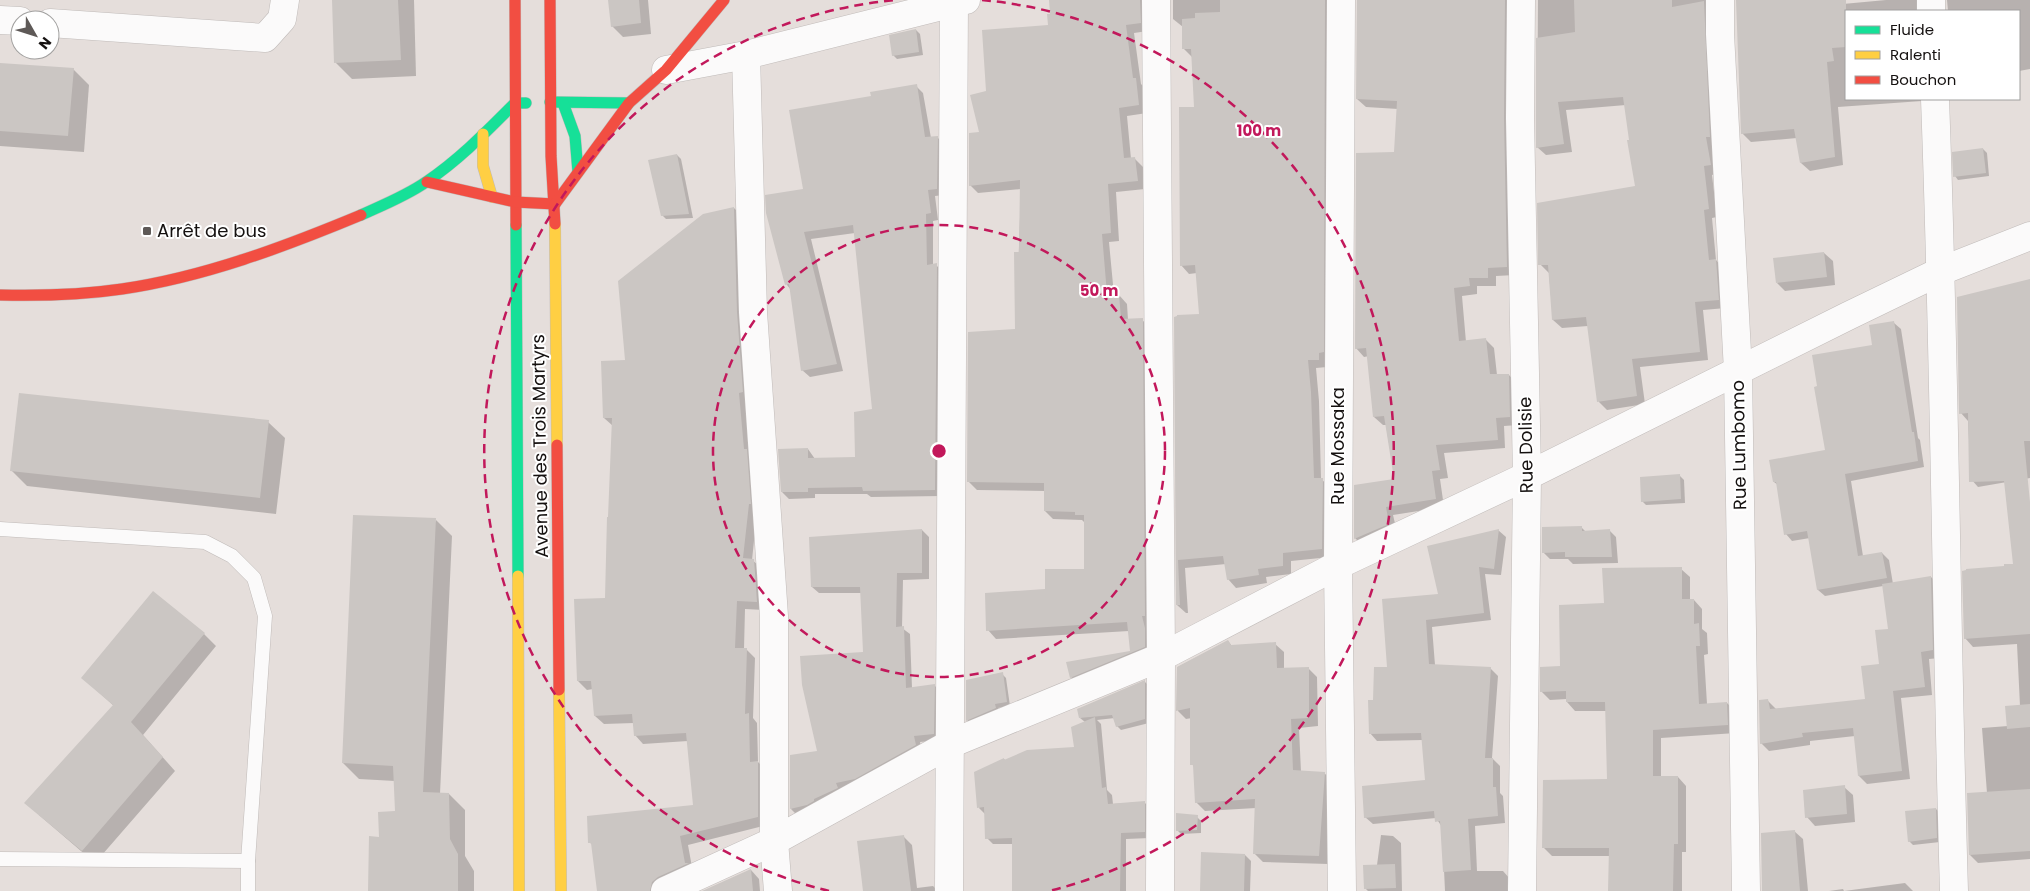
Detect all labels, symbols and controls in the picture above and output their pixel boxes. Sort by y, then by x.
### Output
north arrow [10,10,60,60]
legend [1845,10,2020,100]
text: Fluide [1890,19,1934,40]
text: N [34,33,56,54]
text: Ralenti [1890,44,1941,65]
text: Bouchon [1890,69,1956,90]
text: 100 m [1237,120,1281,141]
place label: Arrêt de bus [157,218,266,243]
marker: Arrêt de bus [141,225,153,237]
text: 50 m [1080,280,1118,301]
street label: Avenue des Trois Martyrs [525,334,554,558]
street label: Rue Lumbomo [1725,380,1752,510]
street label: Rue Mossaka [1325,387,1350,505]
street label: Rue Dolisie [1512,397,1539,493]
centre of rings [930,442,948,460]

